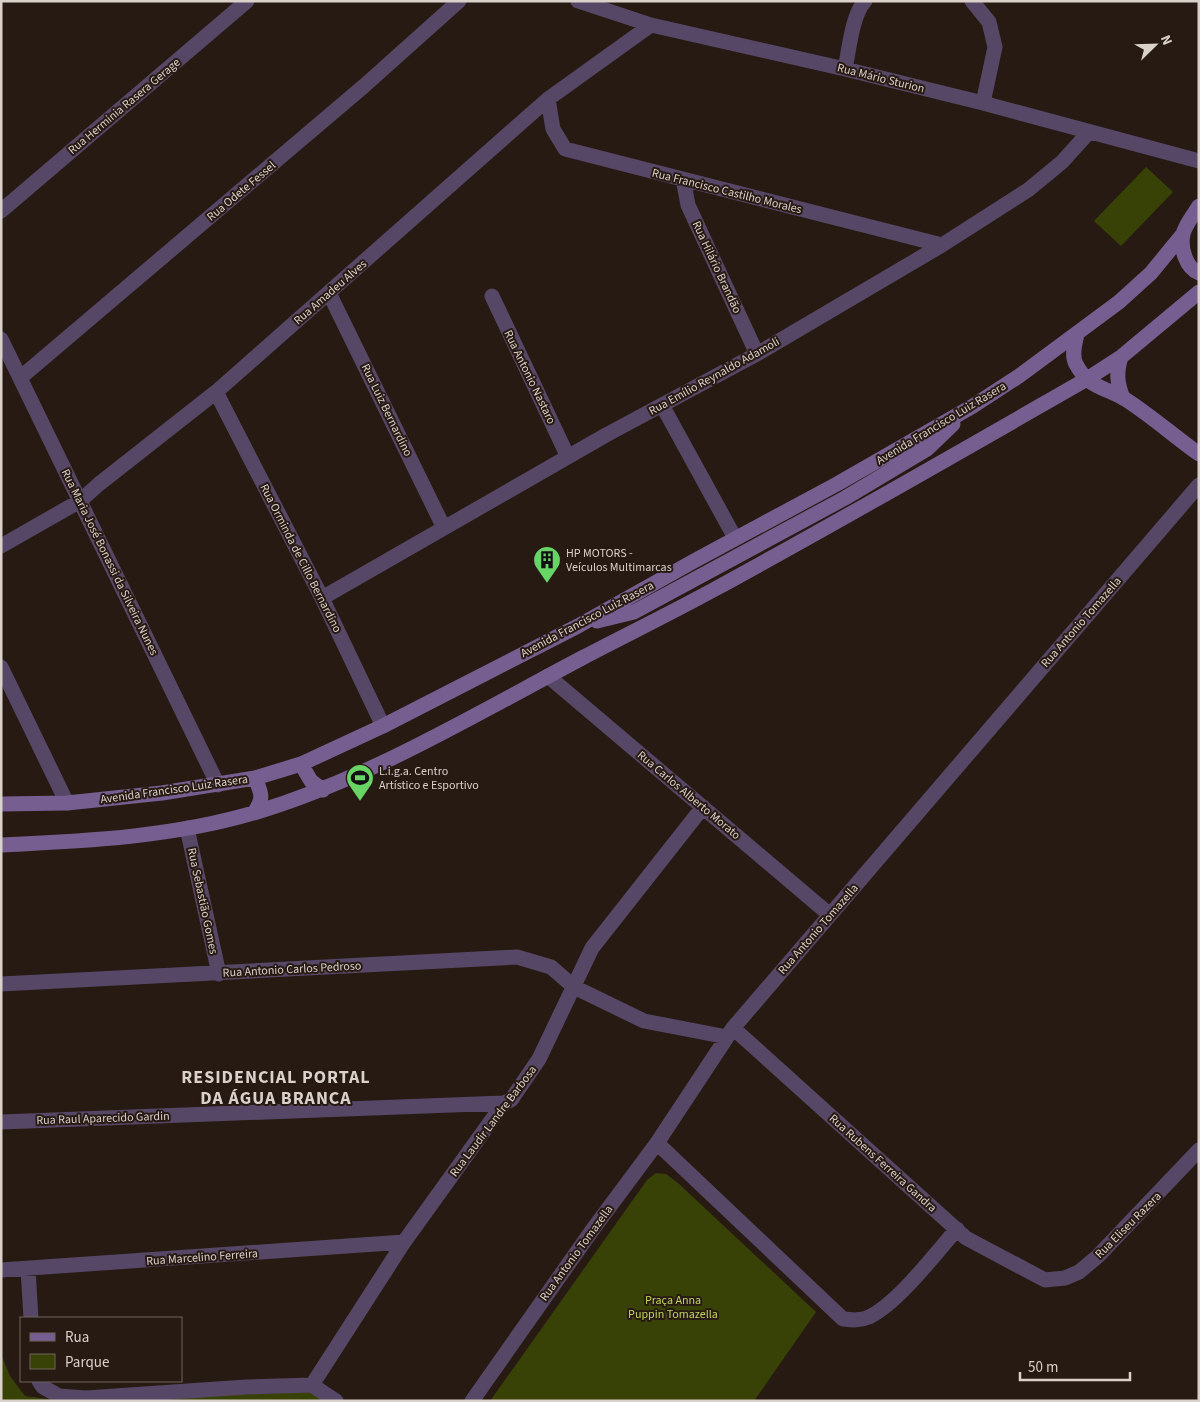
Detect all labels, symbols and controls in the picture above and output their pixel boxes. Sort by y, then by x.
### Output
north arrow [1130,20,1180,70]
text: N [1155,32,1177,49]
street label: Rua Herminia Rasera Gerage [65,54,184,158]
street label: Rua Mário Sturion [835,59,926,98]
street label: Rua Odete Fessel [203,157,279,225]
street label: Rua Francisco Castilho Morales [650,165,804,218]
street label: Rua Hilário Brandão [688,218,745,316]
street label: Rua Amadeu Alves [290,256,371,329]
street label: Rua Antonio Nastaro [499,327,560,427]
street label: Rua Emílio Reynaldo Adamoli [646,333,783,420]
street label: Rua Luiz Bernardino [357,361,416,459]
street label: Avenida Francisco Luiz Rasera [873,378,1009,469]
street label: Rua Maria José Bonassi da Silveira Nunes [57,466,162,658]
street label: Rua Orminda de Cillo Bernardino [256,481,346,636]
building icon: HP MOTORS - Veículos Multimarcas [532,545,562,584]
place label: HP MOTORS - Veículos Multimarcas [566,545,672,576]
street label: Rua Antonio Tomazella [1037,573,1126,671]
street label: Avenida Francisco Luiz Rasera [518,577,657,662]
street label: Rua Carlos Alberto Morato [633,747,744,844]
sports icon: L.i.g.a. Centro Artístico e Esportivo [345,763,375,802]
place label: L.i.g.a. Centro Artístico e Esportivo [379,763,479,794]
street label: Avenida Francisco Luiz Rasera [99,771,249,808]
street label: Rua Sebastião Gomes [183,846,222,956]
street label: Rua Antonio Tomazella [774,880,863,978]
street label: Rua Antonio Carlos Pedroso [222,957,362,982]
street label: Rua Laudir Landre Barbosa [446,1062,541,1180]
district label: RESIDENCIAL PORTAL DA ÁGUA BRANCA [181,1065,371,1111]
street label: Rua Raul Aparecido Gardin [36,1108,170,1129]
street label: Rua Rubens Ferreira Gandra [825,1110,940,1216]
street label: Rua Eliseu Razera [1091,1188,1165,1262]
street label: Rua Antonio Tomazella [536,1202,617,1305]
street label: Rua Marcelino Ferreira [146,1245,259,1270]
park label: Praça Anna Puppin Tomazella [628,1292,718,1323]
legend [20,1317,182,1382]
text: Rua [65,1327,89,1348]
scale bar [1020,1350,1130,1382]
text: Parque [65,1352,109,1373]
text: 50 m [1028,1357,1058,1378]

